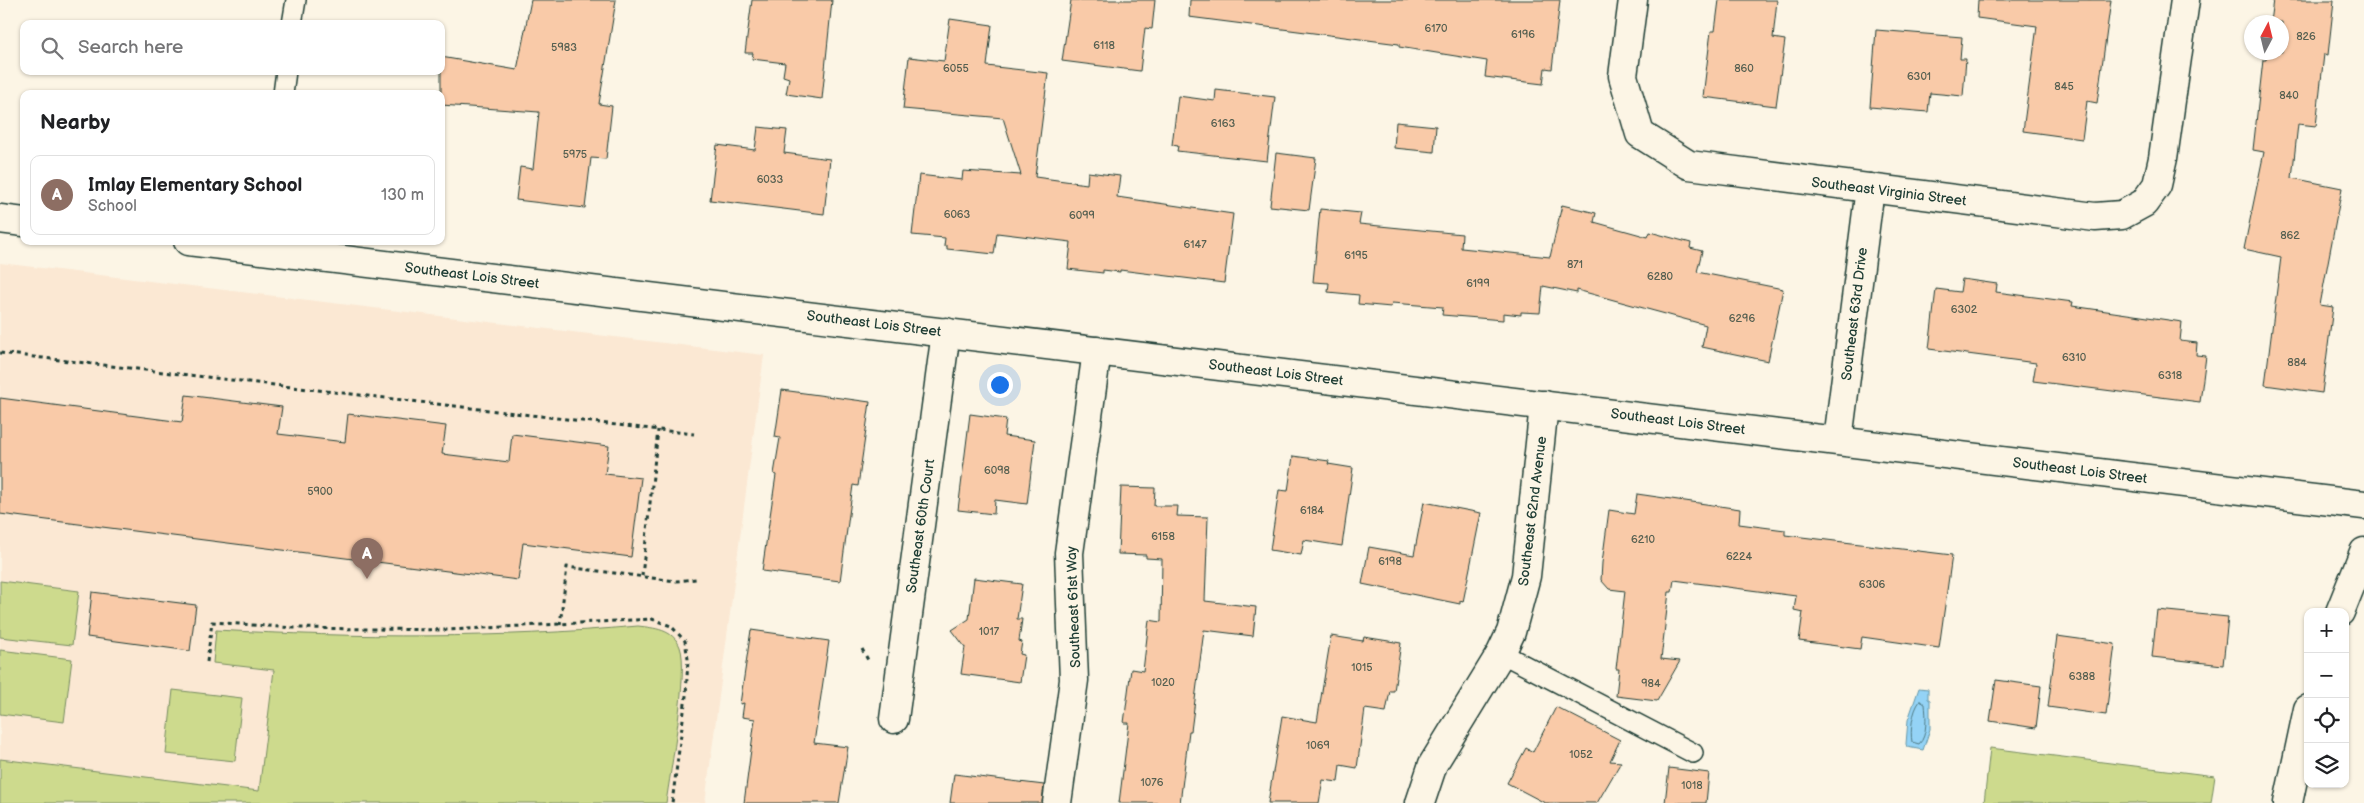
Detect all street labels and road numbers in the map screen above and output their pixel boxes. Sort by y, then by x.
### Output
street label: Southeast Virginia Street [1810,174,1968,210]
street label: Southeast 63rd Drive [1838,247,1871,382]
street label: Southeast Lois Street [404,259,541,292]
street label: Southeast Lois Street [806,307,943,340]
street label: Southeast Lois Street [1208,356,1345,389]
street label: Southeast Lois Street [1610,405,1747,438]
street label: Southeast 62nd Avenue [1515,435,1550,587]
street label: Southeast Lois Street [2012,454,2149,487]
street label: Southeast 60th Court [903,457,938,594]
street label: Southeast 61st Way [1063,545,1084,668]

